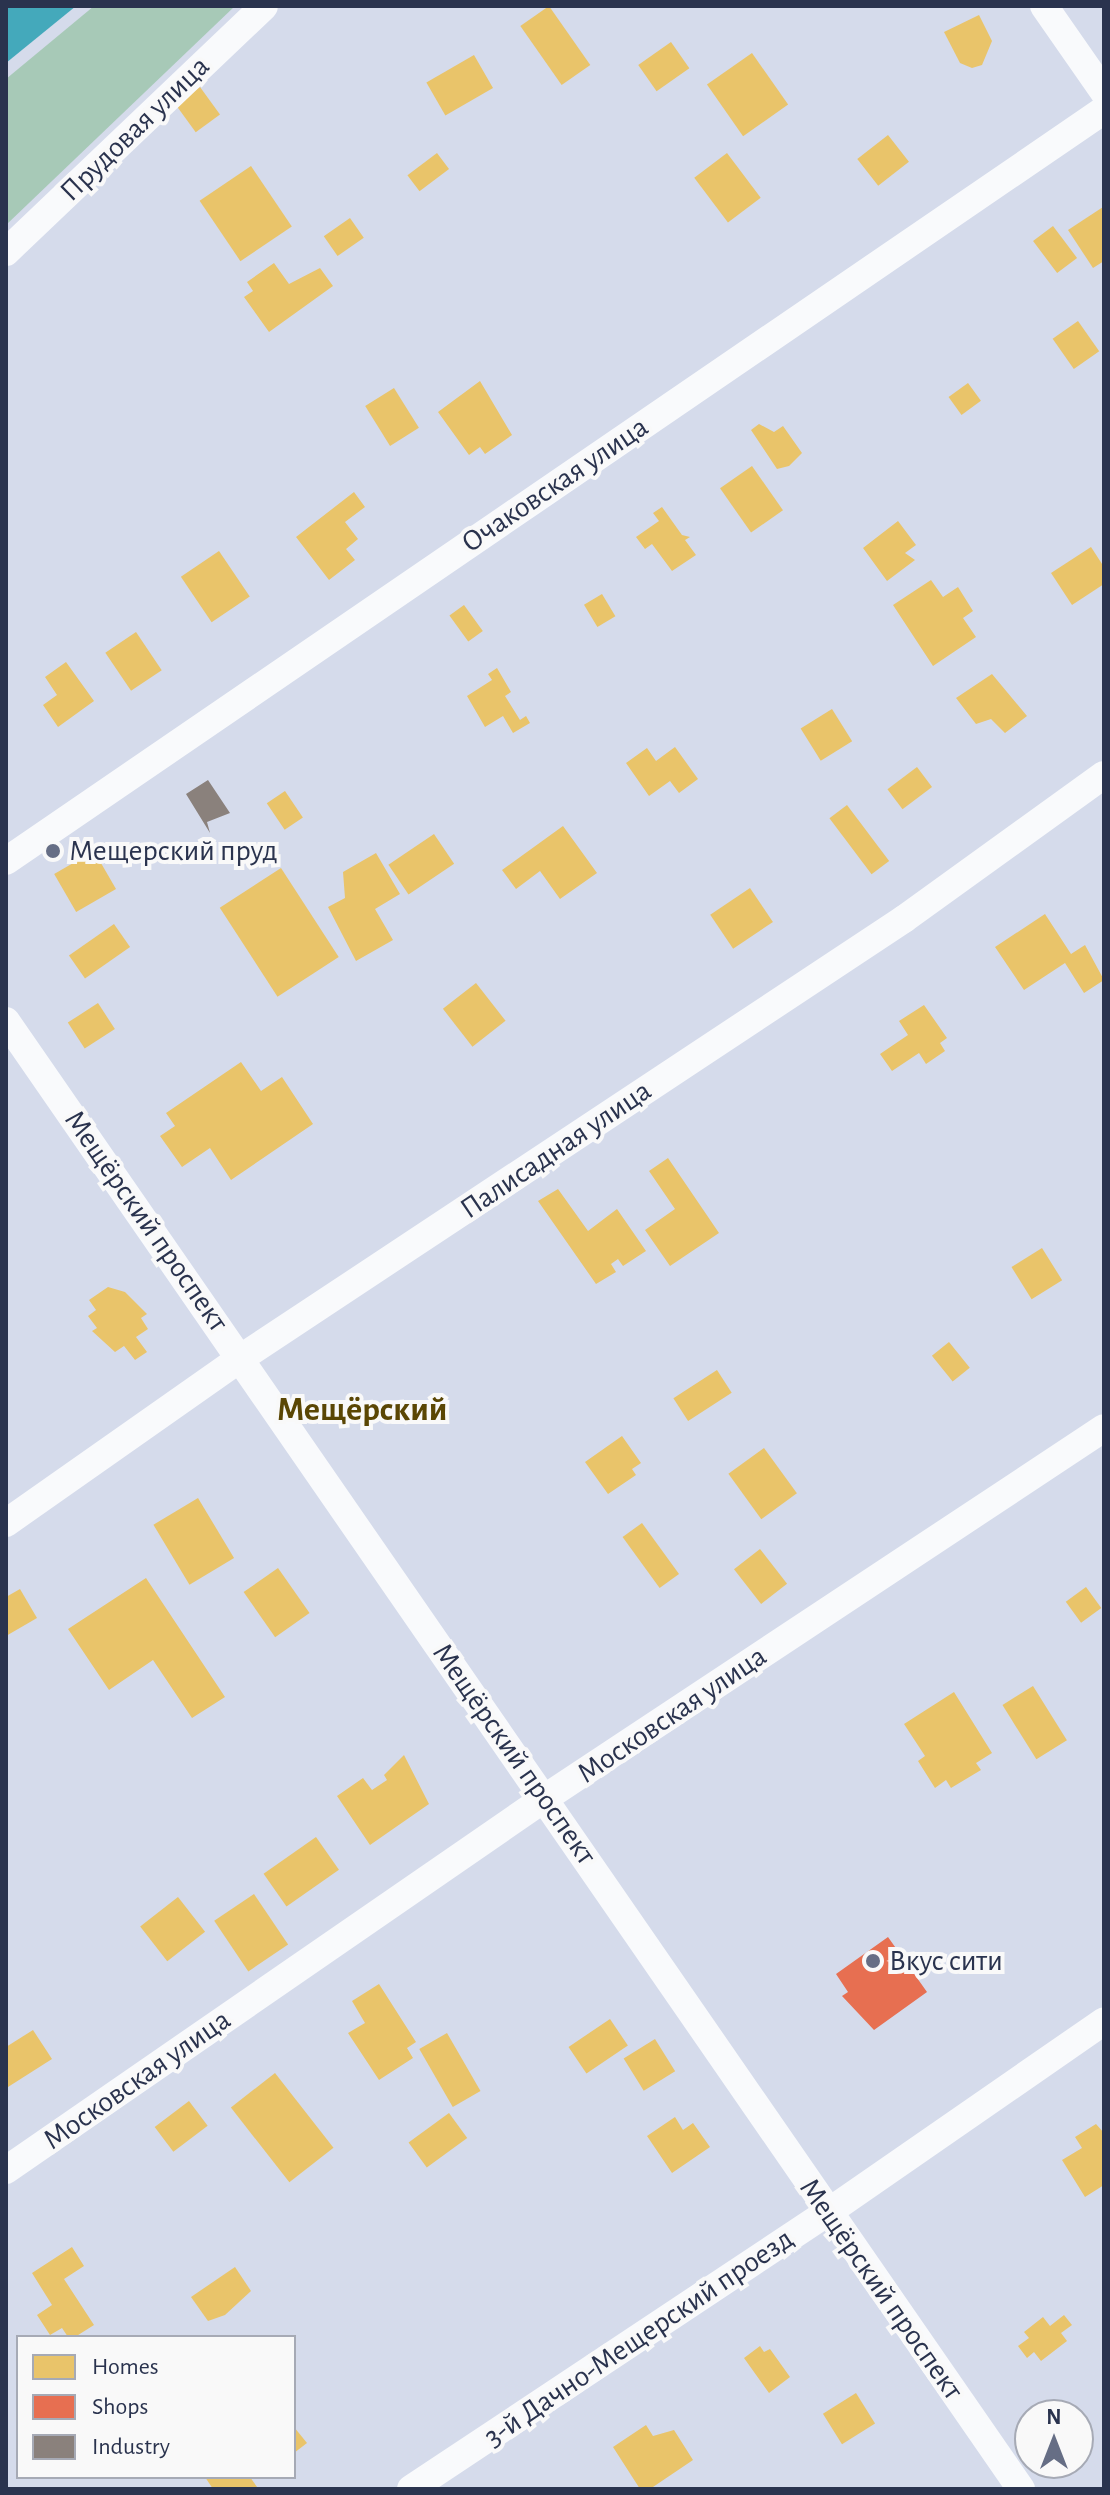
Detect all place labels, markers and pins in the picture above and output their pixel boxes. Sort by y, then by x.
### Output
place label: Мещерский пруд [69,833,278,869]
marker: Мещерский пруд [44,842,62,860]
place label: Вкус сити [889,1943,1003,1979]
marker: Вкус сити [864,1952,882,1970]

